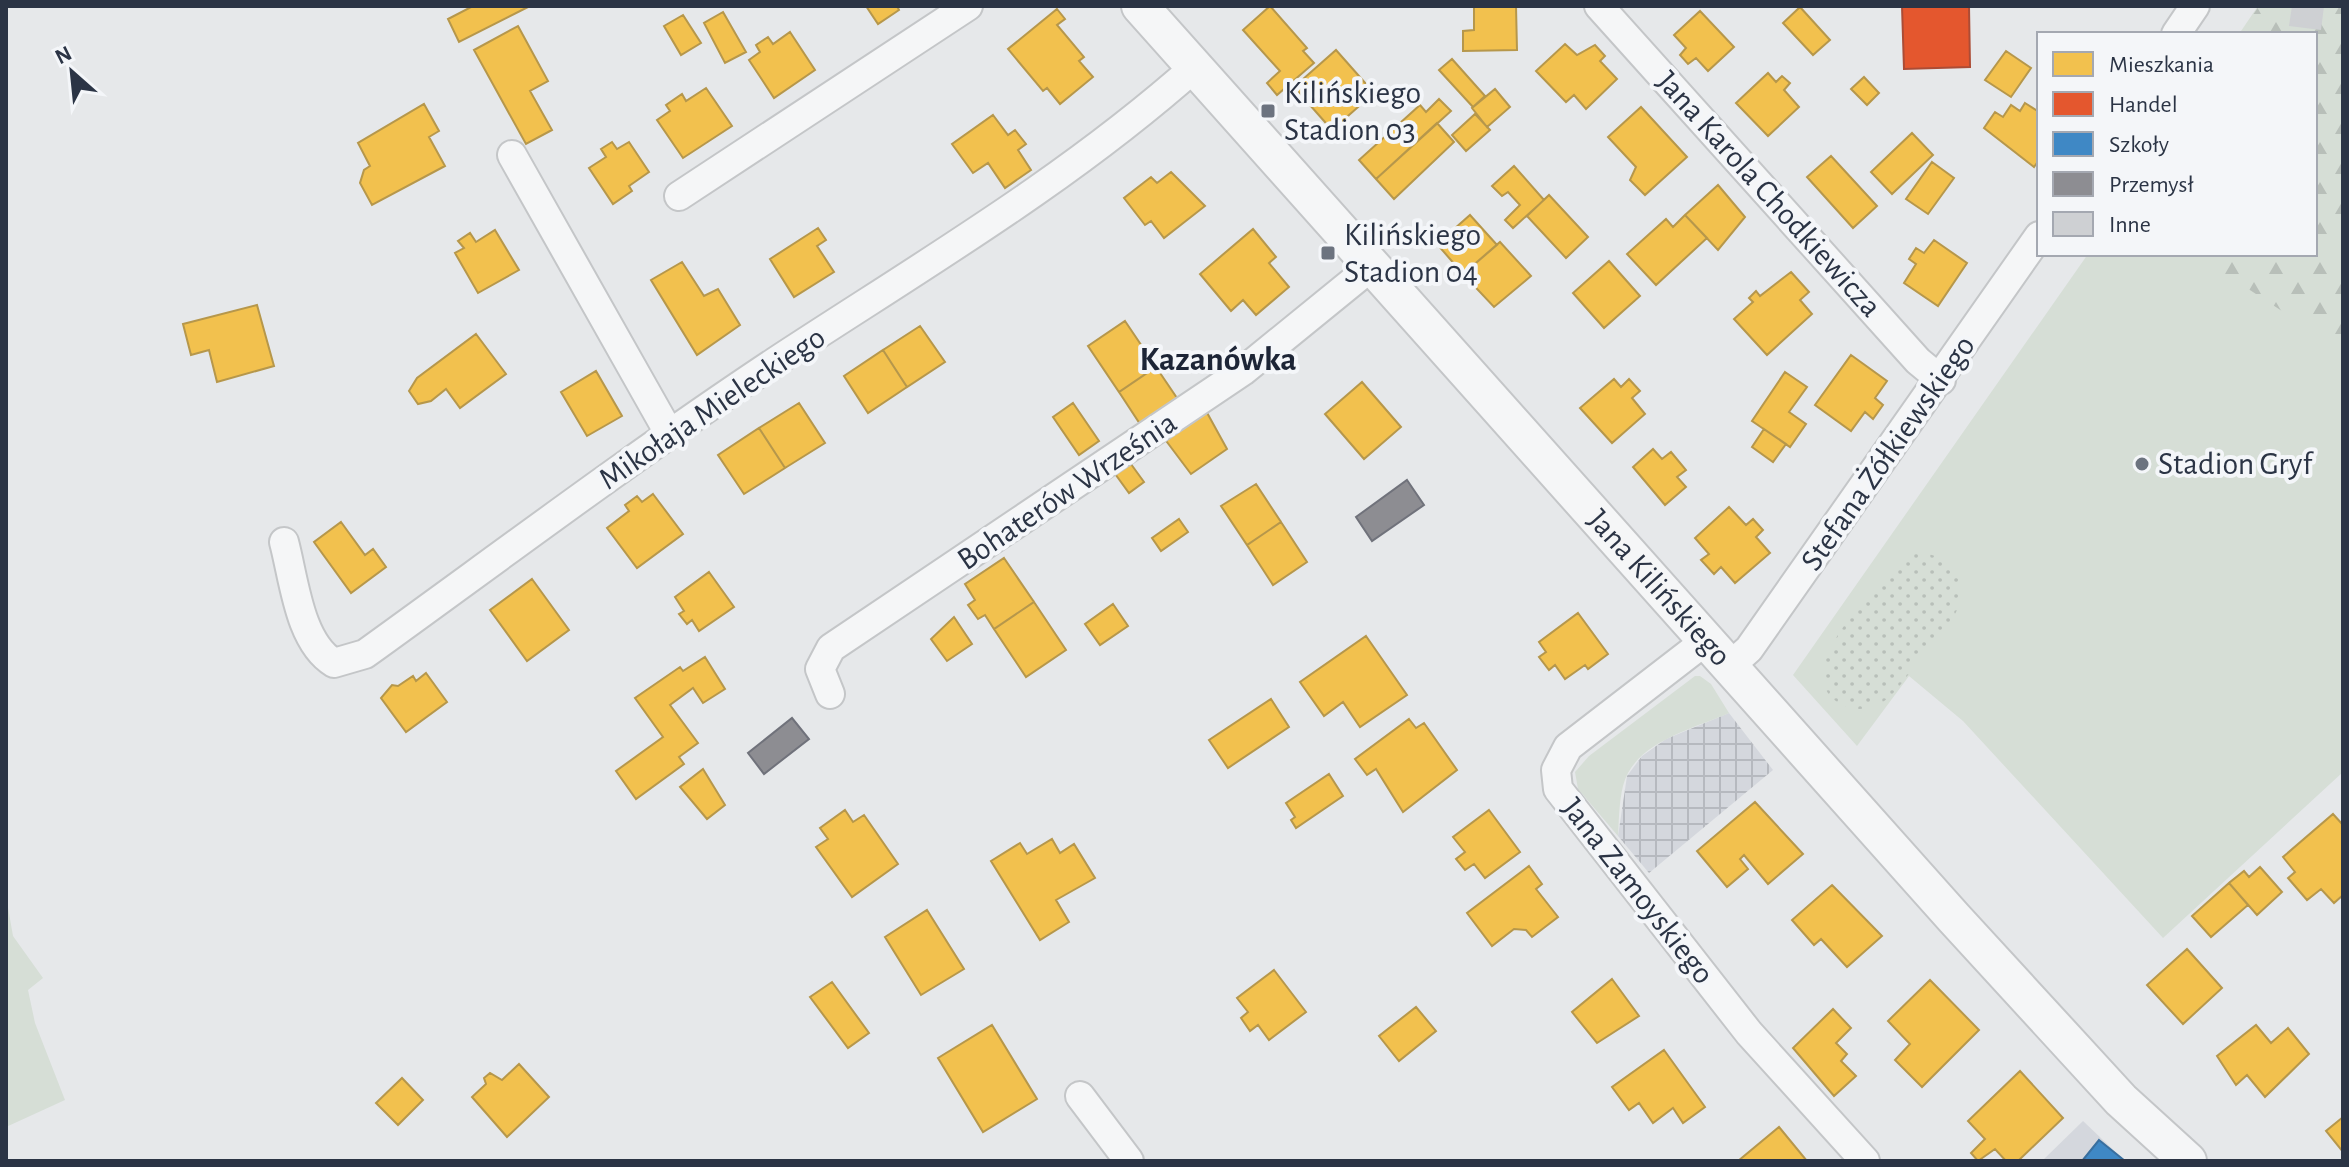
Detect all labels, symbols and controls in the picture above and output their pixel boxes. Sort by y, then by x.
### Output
north arrow [32,32,112,112]
legend [2037,32,2317,256]
text: N [52,42,75,68]
text: Mieszkania [2109,53,2214,77]
street label: Jana Karola Chodkiewicza [1651,65,1887,323]
place label: Kilińskiego Stadion 03 [1284,77,1421,146]
text: Handel [2109,93,2178,117]
marker: Kilińskiego Stadion 03 [1259,102,1277,120]
text: Szkoły [2109,133,2169,157]
text: Przemysł [2109,173,2194,197]
text: Inne [2109,213,2151,237]
place label: Kilińskiego Stadion 04 [1344,219,1481,288]
marker: Kilińskiego Stadion 04 [1319,244,1337,262]
street label: Mikołaja Mieleckiego [593,321,831,495]
street label: Stefana Żółkiewskiego [1794,329,1981,576]
district label: Kazanówka [1139,343,1297,377]
street label: Bohaterów Września [952,406,1182,576]
place label: Stadion Gryf [2158,448,2315,480]
marker: Stadion Gryf [2133,455,2151,473]
street label: Jana Kilińskiego [1582,504,1737,672]
street label: Jana Zamoyskiego [1556,792,1720,990]

